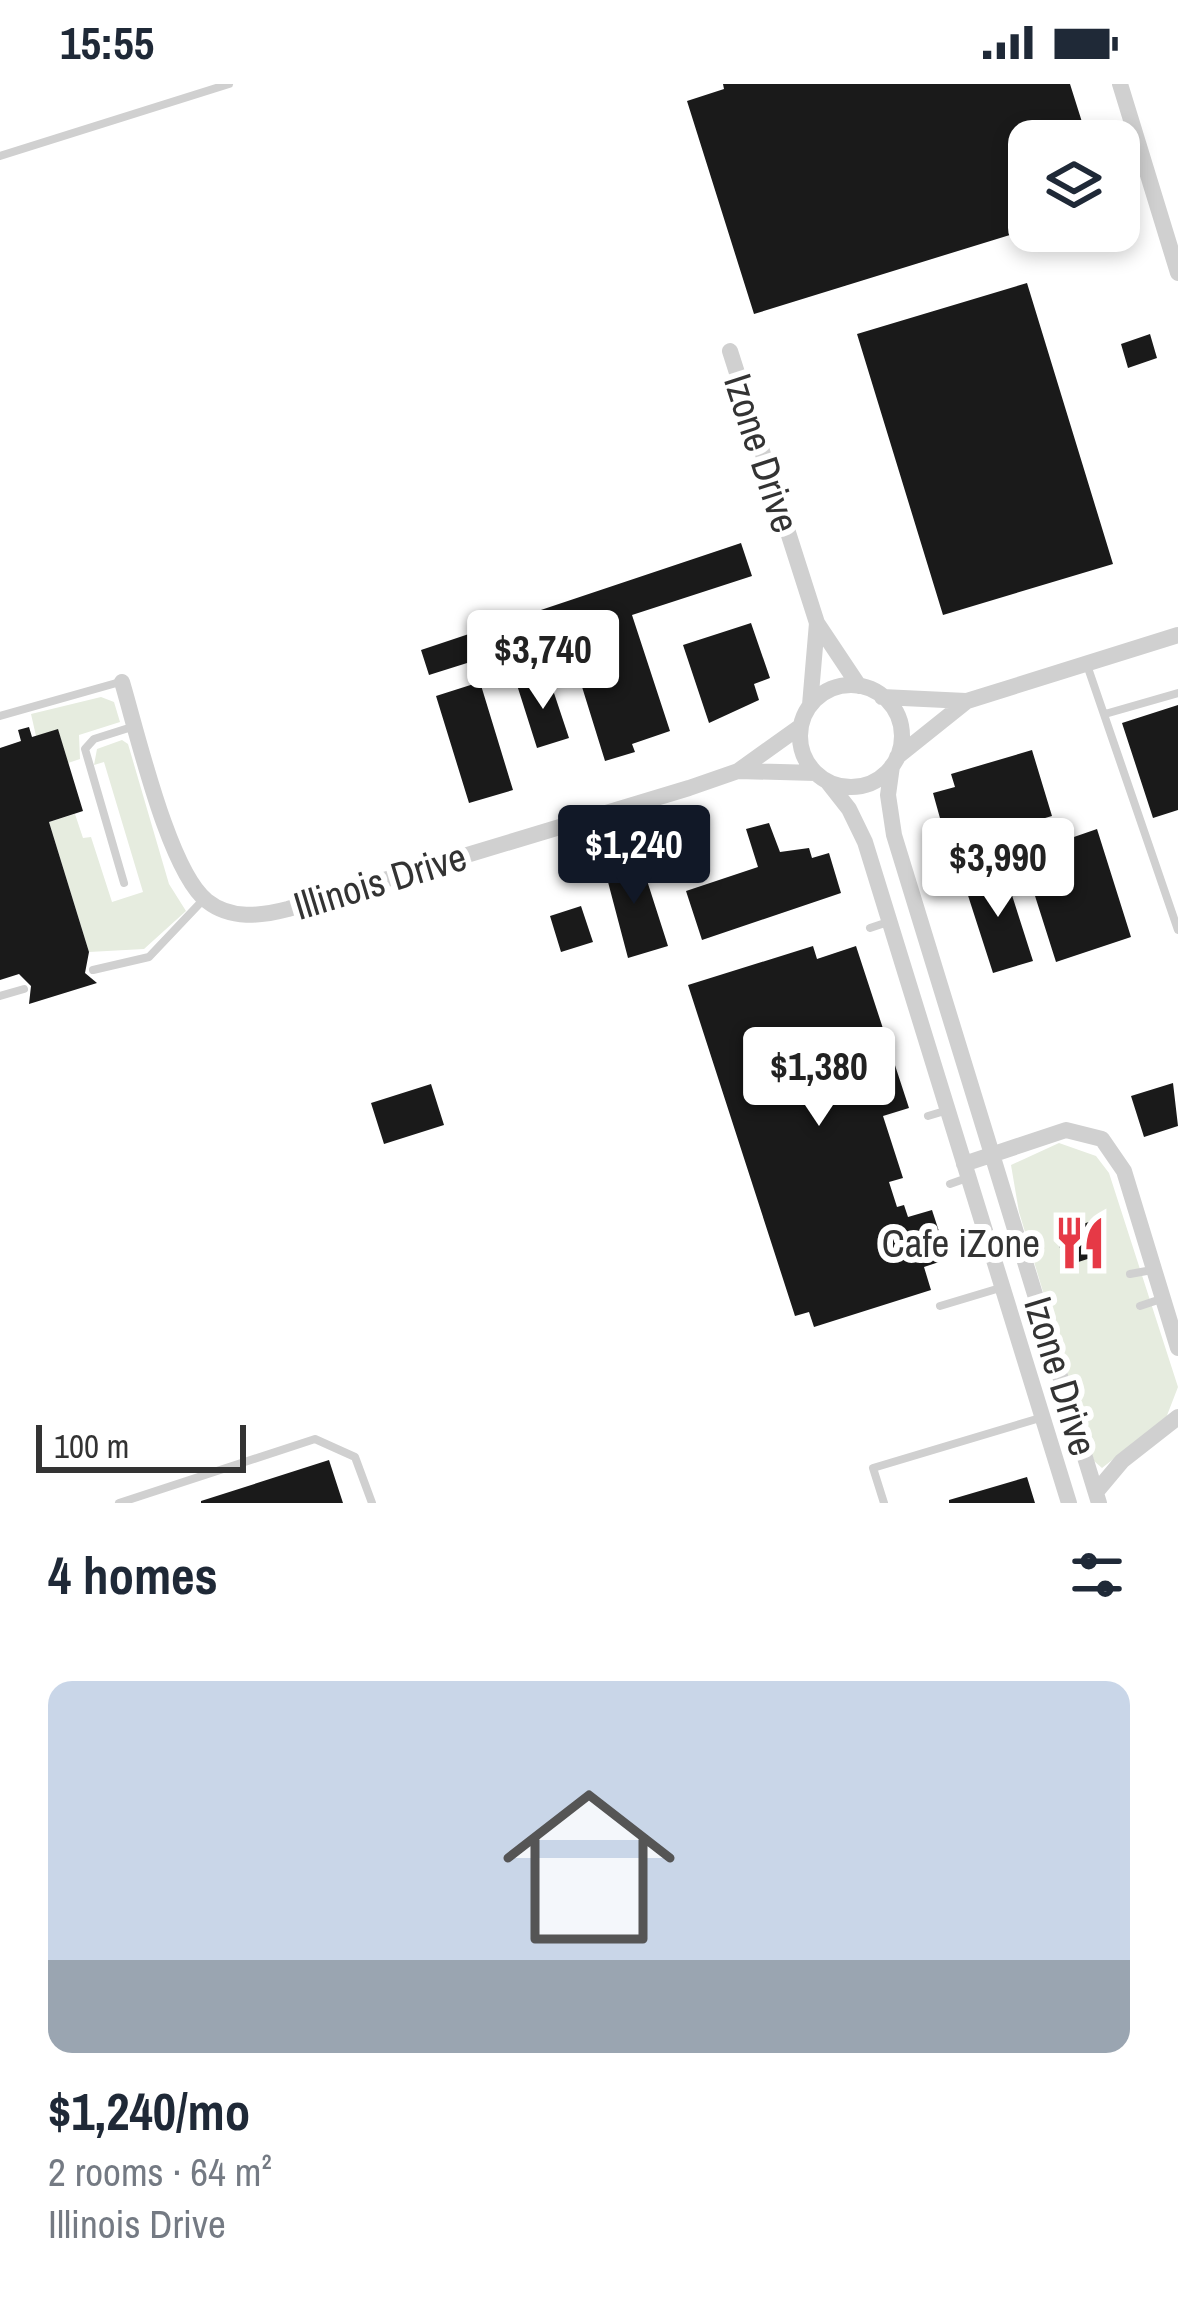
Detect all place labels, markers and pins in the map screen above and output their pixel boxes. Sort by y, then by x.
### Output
pin: $3,740 [445,610,641,712]
pin: $1,240 [536,805,732,907]
pin: $3,990 [900,818,1096,920]
pin: $1,380 [721,1027,917,1129]
restaurant icon: Cafe iZone [1051,1214,1109,1272]
place label: Cafe iZone [882,1217,1040,1269]

